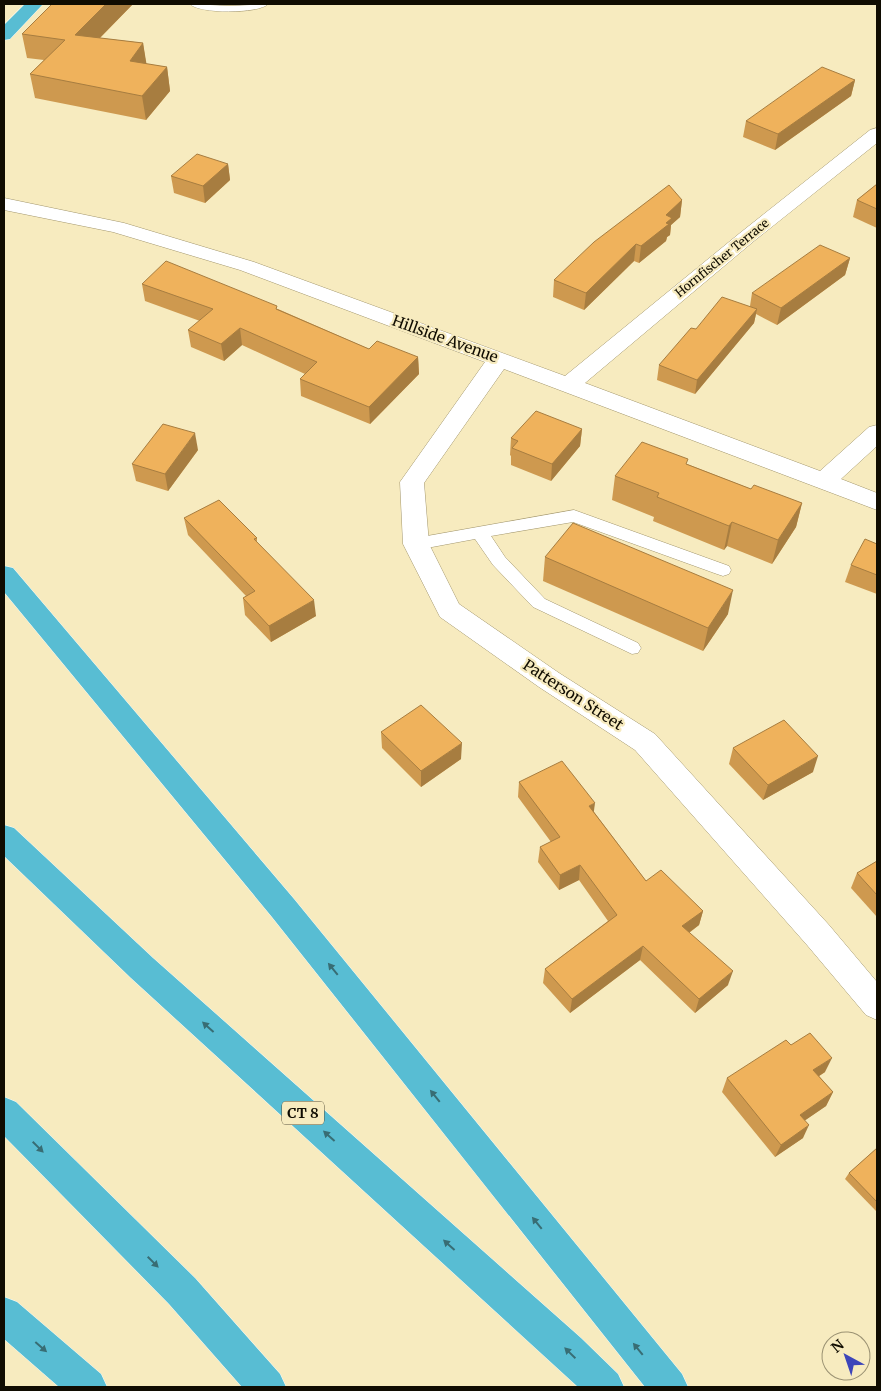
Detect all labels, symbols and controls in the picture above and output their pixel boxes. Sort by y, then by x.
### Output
street label: Hornfischer Terrace [672,215,772,300]
street label: Hillside Avenue [390,311,501,367]
street label: Patterson Street [520,655,627,734]
one-way arrow [327,963,338,976]
one-way arrow [202,1021,214,1033]
one-way arrow [429,1090,440,1103]
road number: CT 8 [282,1102,324,1124]
one-way arrow [323,1130,335,1142]
one-way arrow [32,1141,44,1153]
one-way arrow [531,1216,542,1229]
one-way arrow [443,1239,456,1250]
one-way arrow [147,1256,159,1268]
north arrow [821,1331,871,1381]
text: N [828,1336,848,1356]
one-way arrow [34,1341,46,1353]
one-way arrow [633,1343,644,1356]
one-way arrow [565,1347,577,1359]

